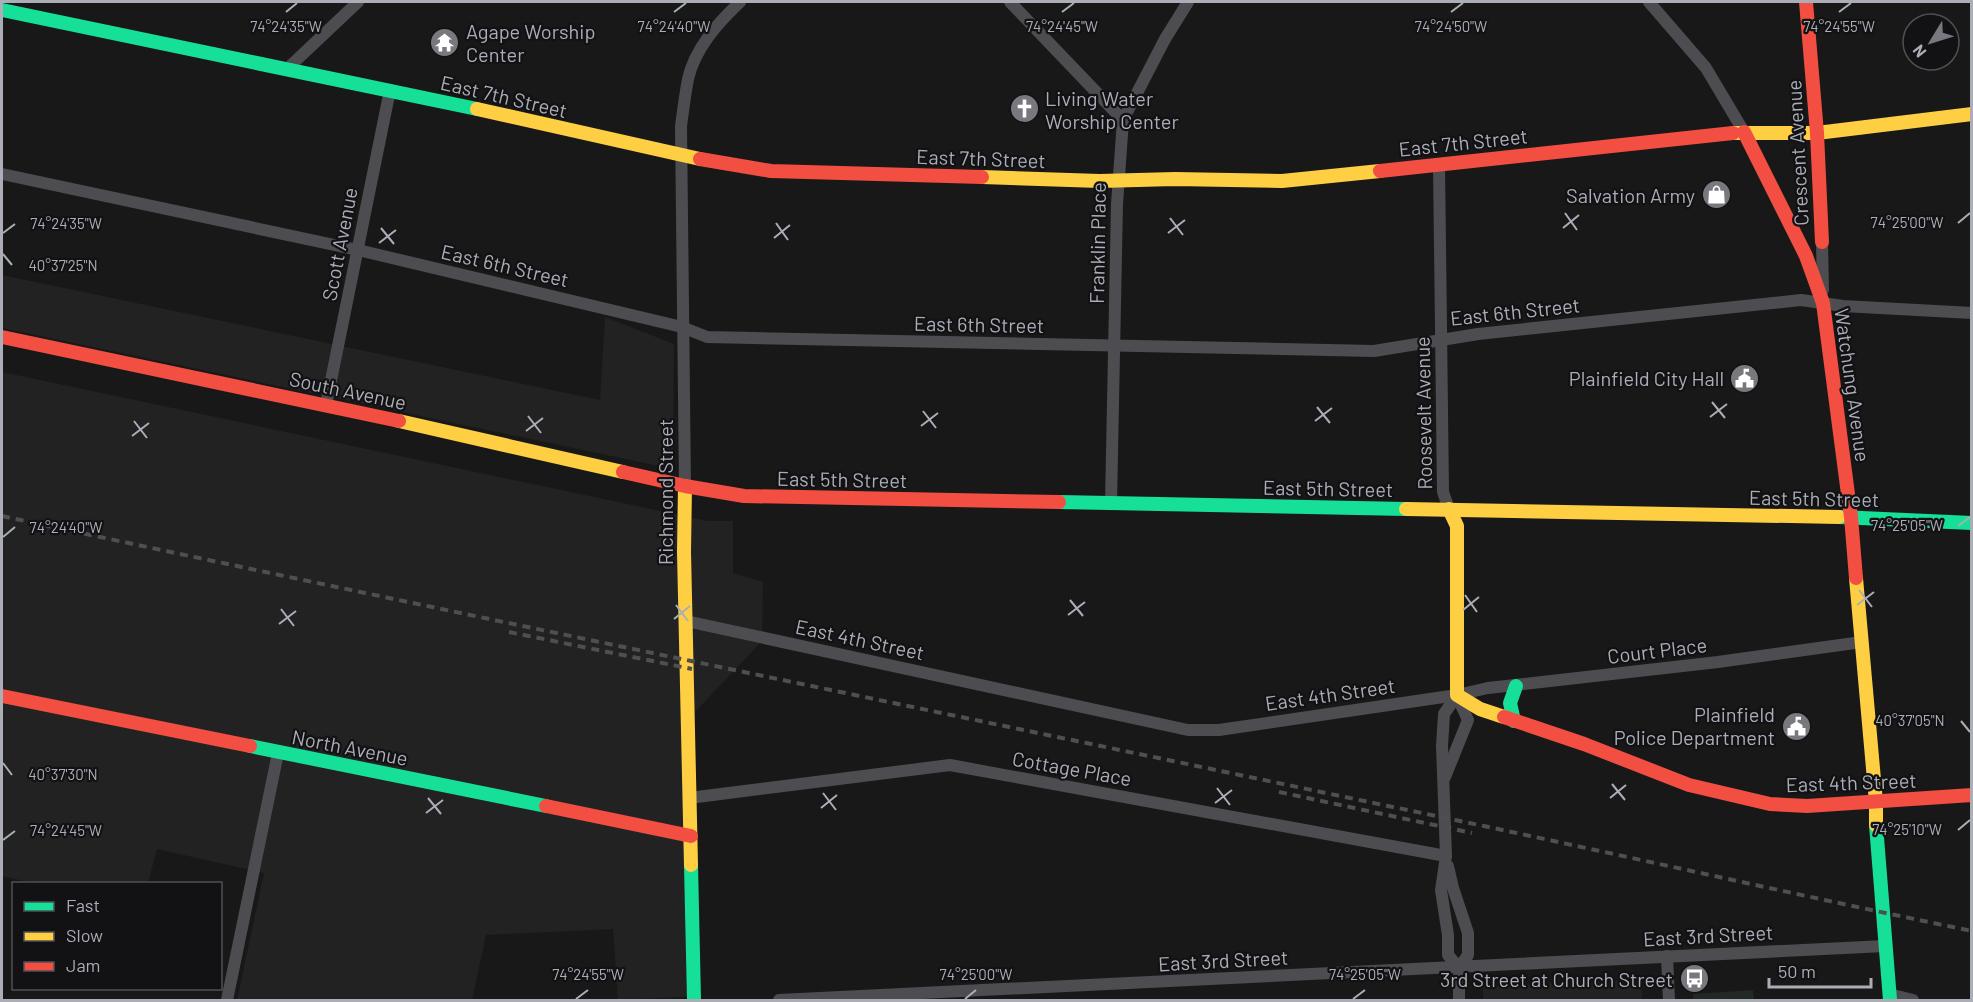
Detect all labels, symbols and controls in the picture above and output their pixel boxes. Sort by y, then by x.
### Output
north arrow [1901,12,1961,72]
text: 74°24'35"W [250,17,322,35]
text: 74°24'40"W [638,17,710,35]
text: 74°24'45"W [1026,17,1098,35]
text: 74°24'50"W [1415,17,1487,35]
text: 74°24'55"W [1803,17,1875,35]
place label: Agape Worship Center [466,19,595,66]
temple icon: Agape Worship Center [429,26,461,58]
text: N [1908,42,1930,62]
street label: East 7th Street [438,70,570,122]
street label: Crescent Avenue [1781,79,1813,227]
place label: Living Water Worship Center [1045,86,1179,133]
church icon: Living Water Worship Center [1008,93,1040,125]
street label: East 7th Street [1397,123,1529,161]
street label: East 7th Street [916,144,1046,172]
shop icon: Salvation Army [1700,179,1732,211]
street label: Franklin Place [1084,182,1110,304]
place label: Salvation Army [1566,183,1695,207]
street label: Scott Avenue [316,185,362,303]
text: 74°25'00"W [1871,213,1943,231]
text: 74°24'35"W [30,214,102,232]
street label: East 6th Street [439,239,571,291]
text: 40°37'25"N [28,256,98,274]
street label: East 6th Street [1449,292,1581,330]
street label: Watchung Avenue [1830,307,1876,463]
street label: East 6th Street [914,311,1044,337]
street label: Roosevelt Avenue [1410,336,1436,490]
public building icon: Plainfield City Hall [1729,362,1761,394]
street label: South Avenue [287,366,409,414]
place label: Plainfield City Hall [1569,366,1724,390]
street label: Richmond Street [653,419,677,565]
street label: East 5th Street [777,466,907,492]
street label: East 5th Street [1263,475,1393,501]
street label: East 5th Street [1749,485,1879,511]
text: 74°25'05"W [1871,516,1943,534]
text: 74°24'40"W [30,518,102,536]
street label: East 4th Street [793,614,927,664]
street label: Court Place [1606,632,1708,668]
street label: East 4th Street [1264,673,1396,715]
place label: Plainfield Police Department [1614,702,1775,749]
public building icon: Plainfield Police Department [1780,710,1812,742]
text: 40°37'05"N [1875,711,1945,729]
street label: North Avenue [290,724,410,770]
street label: Cottage Place [1010,746,1134,790]
text: 40°37'30"N [28,765,98,783]
street label: East 4th Street [1785,768,1917,796]
text: 74°25'10"W [1872,820,1942,838]
text: 74°24'45"W [30,821,102,839]
legend [12,882,222,990]
text: Fast [66,894,100,916]
street label: East 3rd Street [1642,920,1774,950]
text: Slow [66,924,103,946]
street label: East 3rd Street [1157,945,1289,975]
scale bar [1769,951,1871,989]
text: Jam [66,954,100,976]
text: 50 m [1778,960,1816,982]
bus stop icon: 3rd Street at Church Street [1678,963,1710,995]
text: 74°24'55"W [552,965,624,983]
text: 74°25'00"W [940,965,1012,983]
text: 74°25'05"W [1329,965,1401,983]
place label: 3rd Street at Church Street [1440,967,1673,991]

